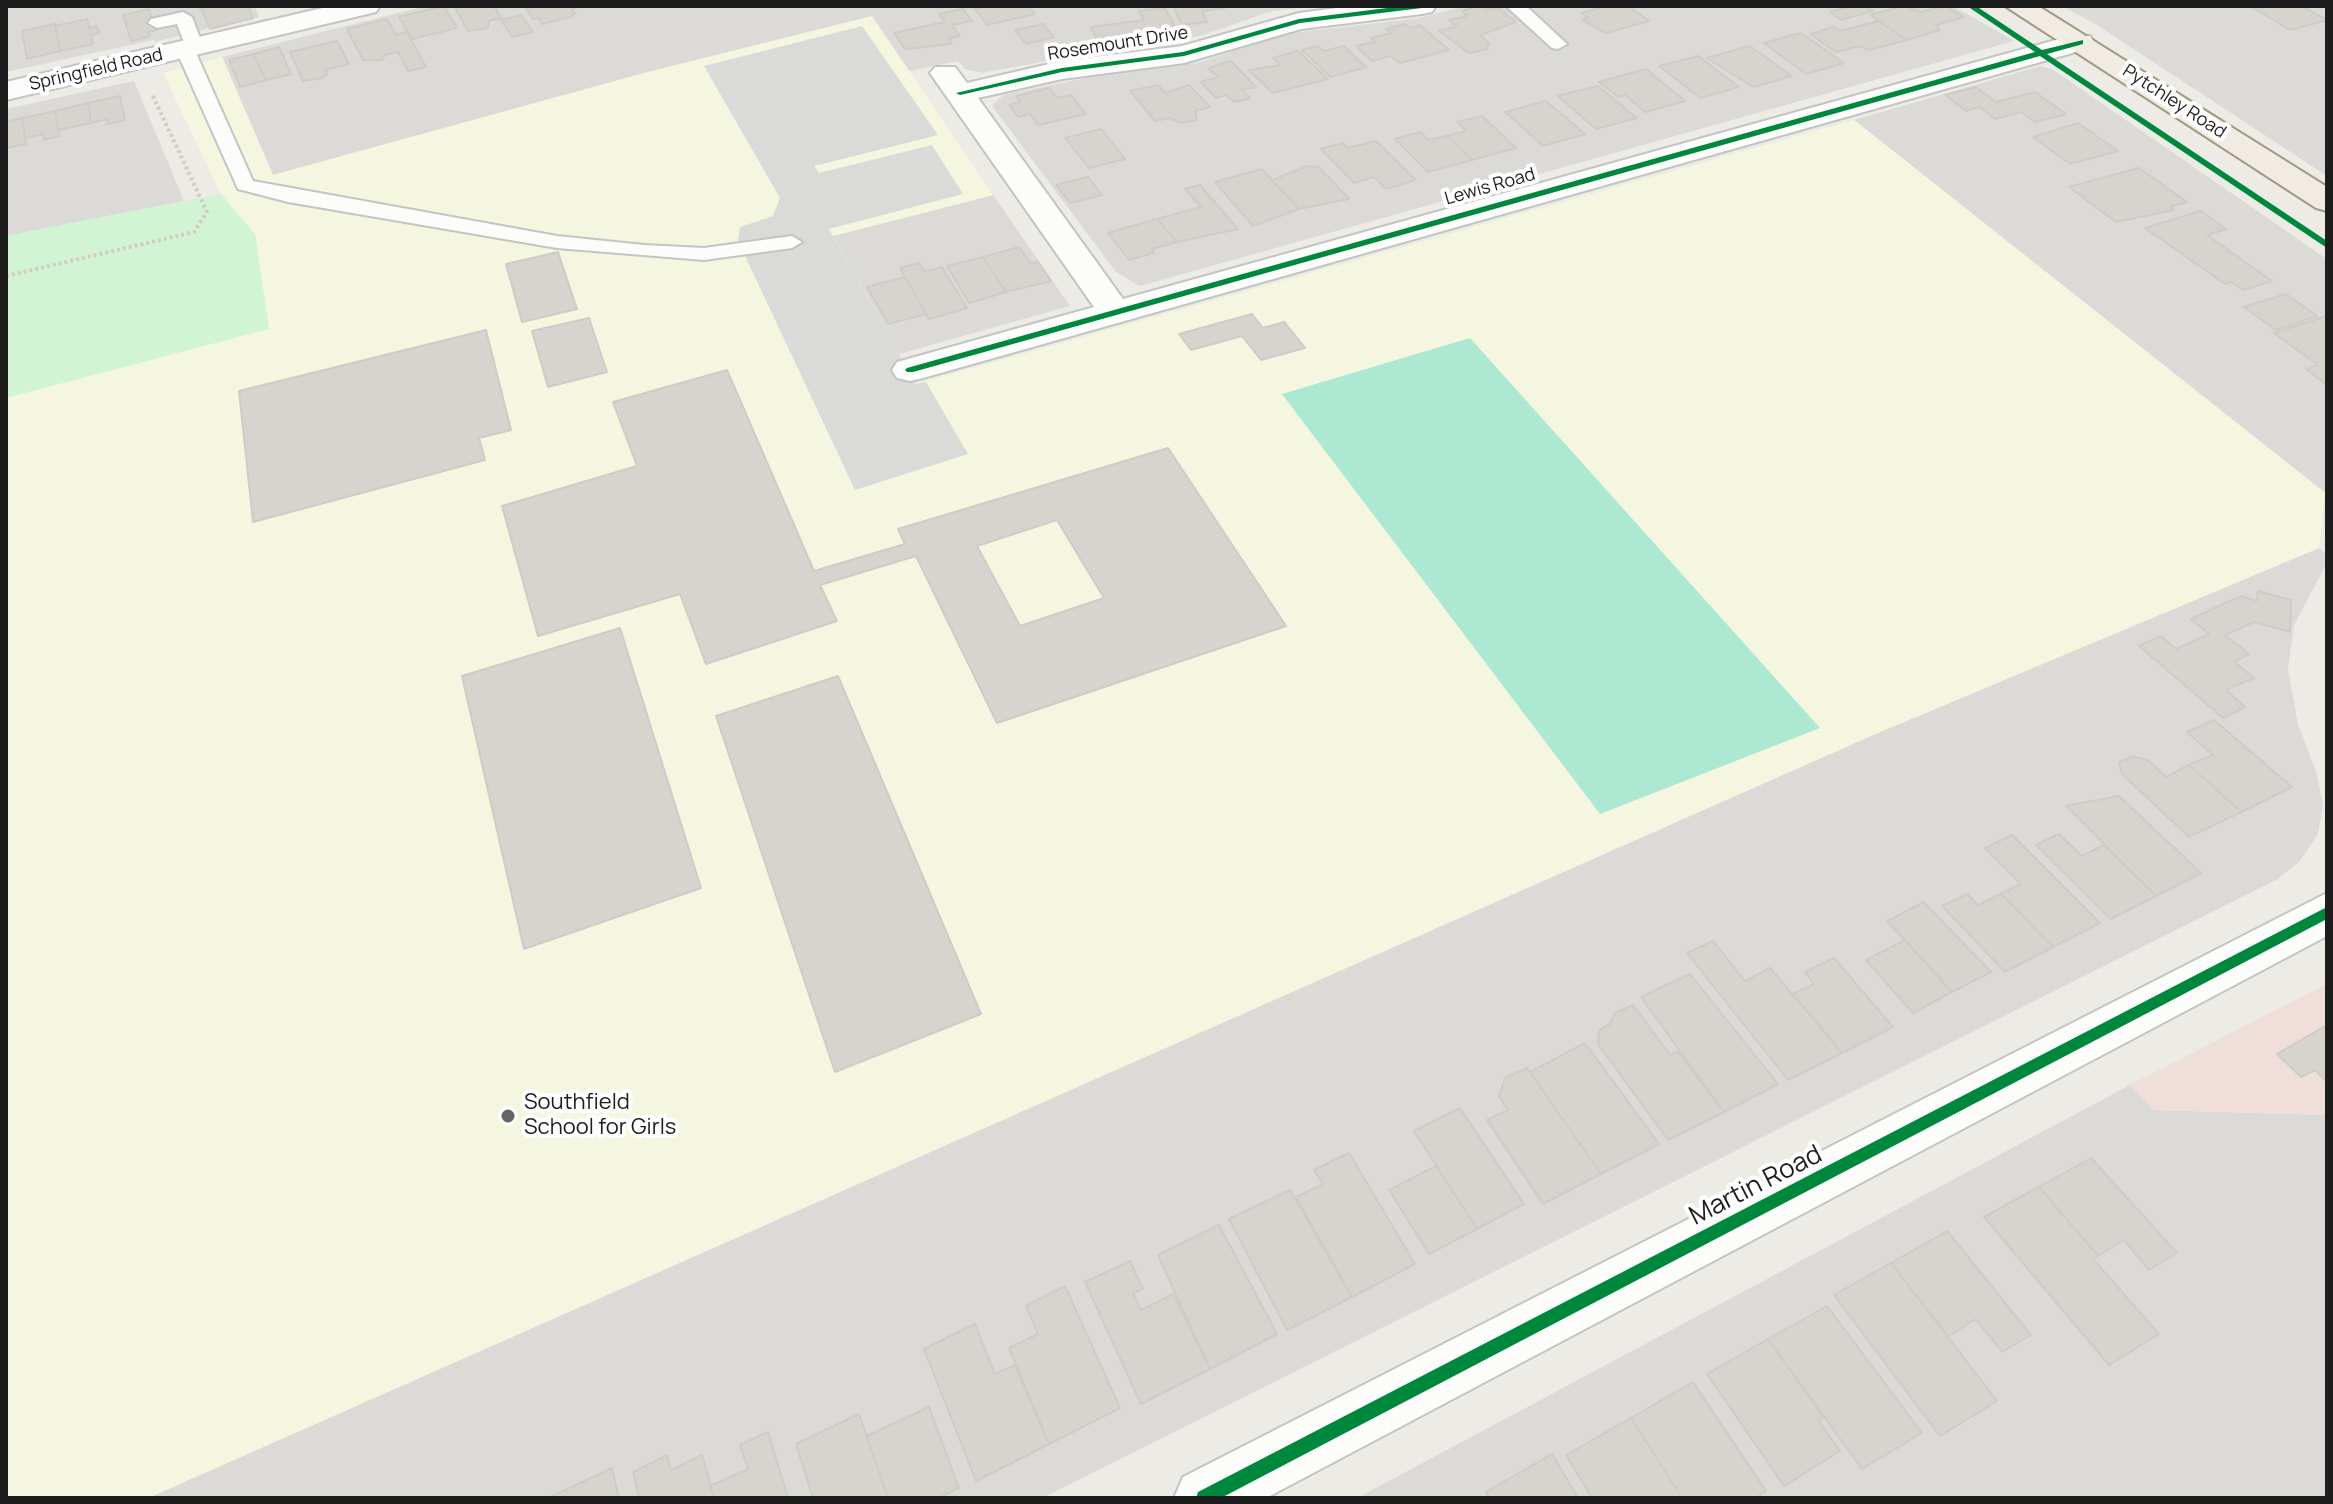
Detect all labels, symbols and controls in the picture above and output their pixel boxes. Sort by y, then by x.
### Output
street label: Rosemount Drive [1046,22,1190,66]
street label: Springfield Road [27,44,165,96]
street label: Pytchley Road [2118,61,2230,143]
street label: Lewis Road [1442,164,1538,210]
place label: Southfield School for Girls [524,1090,676,1142]
marker: Southfield School for Girls [499,1107,517,1125]
street label: Martin Road [1685,1139,1827,1233]

